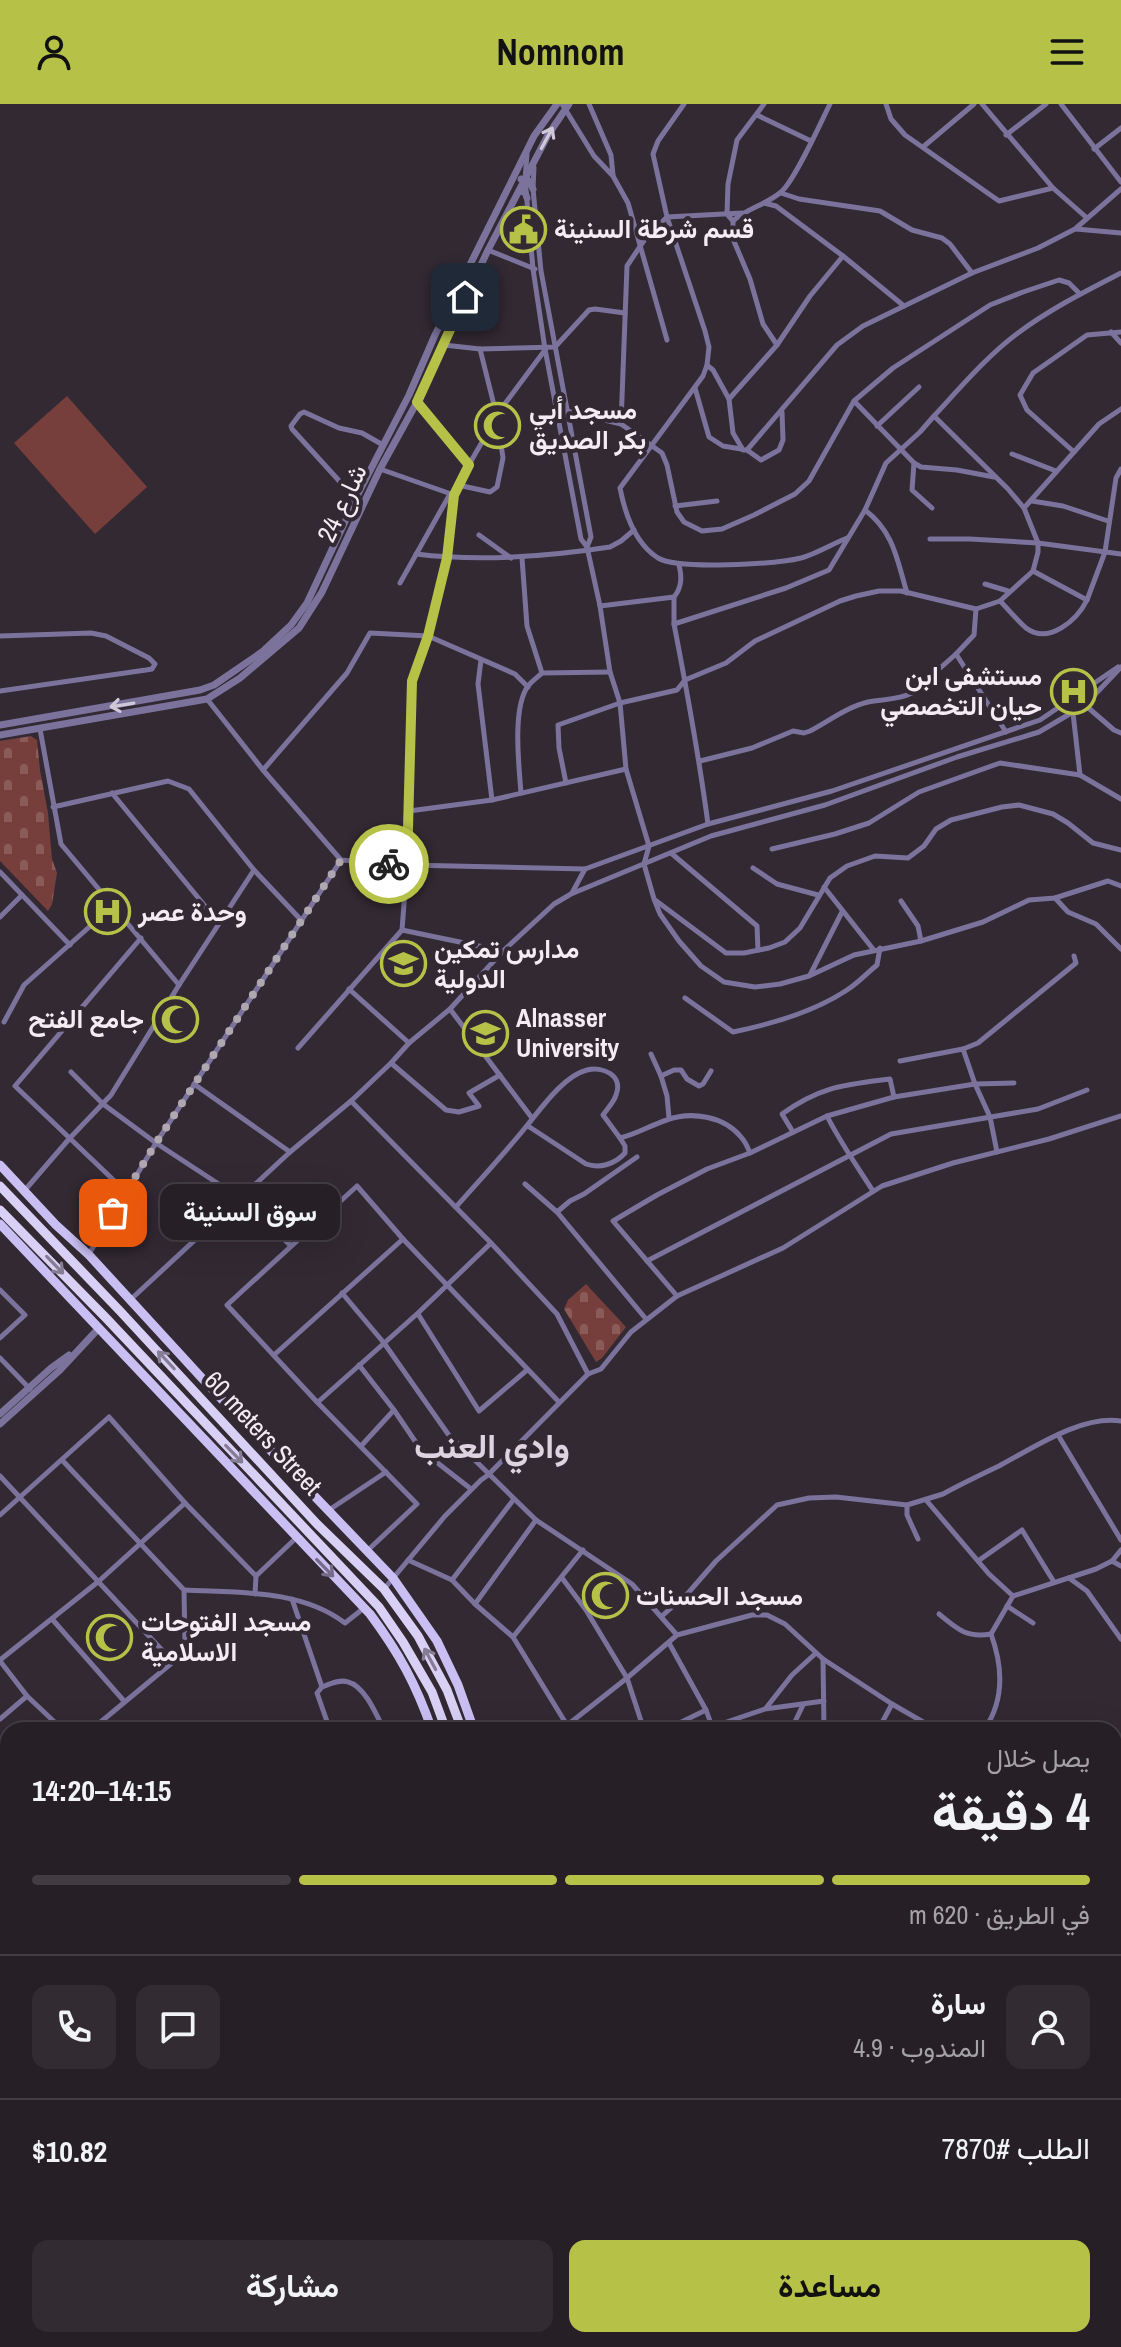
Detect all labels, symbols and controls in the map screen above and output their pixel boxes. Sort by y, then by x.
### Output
text: Nomnom [497,28,624,76]
icon: person [32,30,76,74]
icon: menu [1045,30,1089,74]
one-way arrow [539,127,555,150]
public building icon: قسم شرطة السنينة [499,205,547,253]
place label: قسم شرطة السنينة [554,211,754,246]
pin [431,263,499,331]
icon: home [443,275,487,319]
place label: مسجد أبي بكر الصديق [529,392,646,457]
mosque icon: مسجد أبي بكر الصديق [474,401,522,449]
street label: شارع 24 [308,458,376,548]
place label: مستشفى ابن حيان التخصصي [880,658,1042,728]
hospital icon: مستشفى ابن حيان التخصصي [1049,667,1097,715]
one-way arrow [110,698,135,713]
courier [349,824,429,904]
icon: bike [367,842,411,886]
hospital icon: وحدة عصر [83,888,131,936]
place label: وحدة عصر [137,894,247,929]
place label: مدارس تمكين الدولية [434,931,579,996]
school or university icon: مدارس تمكين الدولية [379,940,427,988]
mosque icon: جامع الفتح [151,995,199,1043]
place label: Alnasser University [516,1000,619,1065]
place label: جامع الفتح [28,1001,144,1037]
school or university icon: Alnasser University [461,1009,509,1057]
pin [79,1179,147,1247]
callout: سوق السنينة [161,1185,341,1241]
icon: bag [91,1191,135,1235]
text: سوق السنينة [183,1194,317,1229]
one-way arrow [45,1255,64,1274]
one-way arrow [156,1350,175,1370]
street label: 60 meters Street [197,1363,330,1502]
district label: وادي العنب [414,1423,570,1474]
one-way arrow [224,1444,243,1464]
one-way arrow [316,1558,335,1578]
mosque icon: مسجد الحسنات [581,1572,629,1620]
place label: مسجد الحسنات [636,1578,803,1613]
place label: مسجد الفتوحات الاسلامية [141,1604,311,1669]
mosque icon: مسجد الفتوحات الاسلامية [86,1613,134,1661]
one-way arrow [422,1647,437,1671]
text: يصل خلال [986,1740,1090,1775]
text: 14:15–14:20 [32,1770,172,1810]
text: 4 دقيقة [932,1776,1090,1846]
text: في الطريق · 620 m [909,1897,1090,1932]
text: سارة [931,1983,986,2023]
button: phone [32,1985,116,2069]
button: chat [136,1985,220,2069]
button: person [1006,1985,1090,2069]
text: المندوب · 4.9 [853,2030,986,2065]
text: الطلب #7870 [941,2128,1090,2168]
text: $10.82 [32,2131,107,2171]
button: مشاركة [32,2240,553,2332]
button: مساعدة [569,2240,1090,2332]

